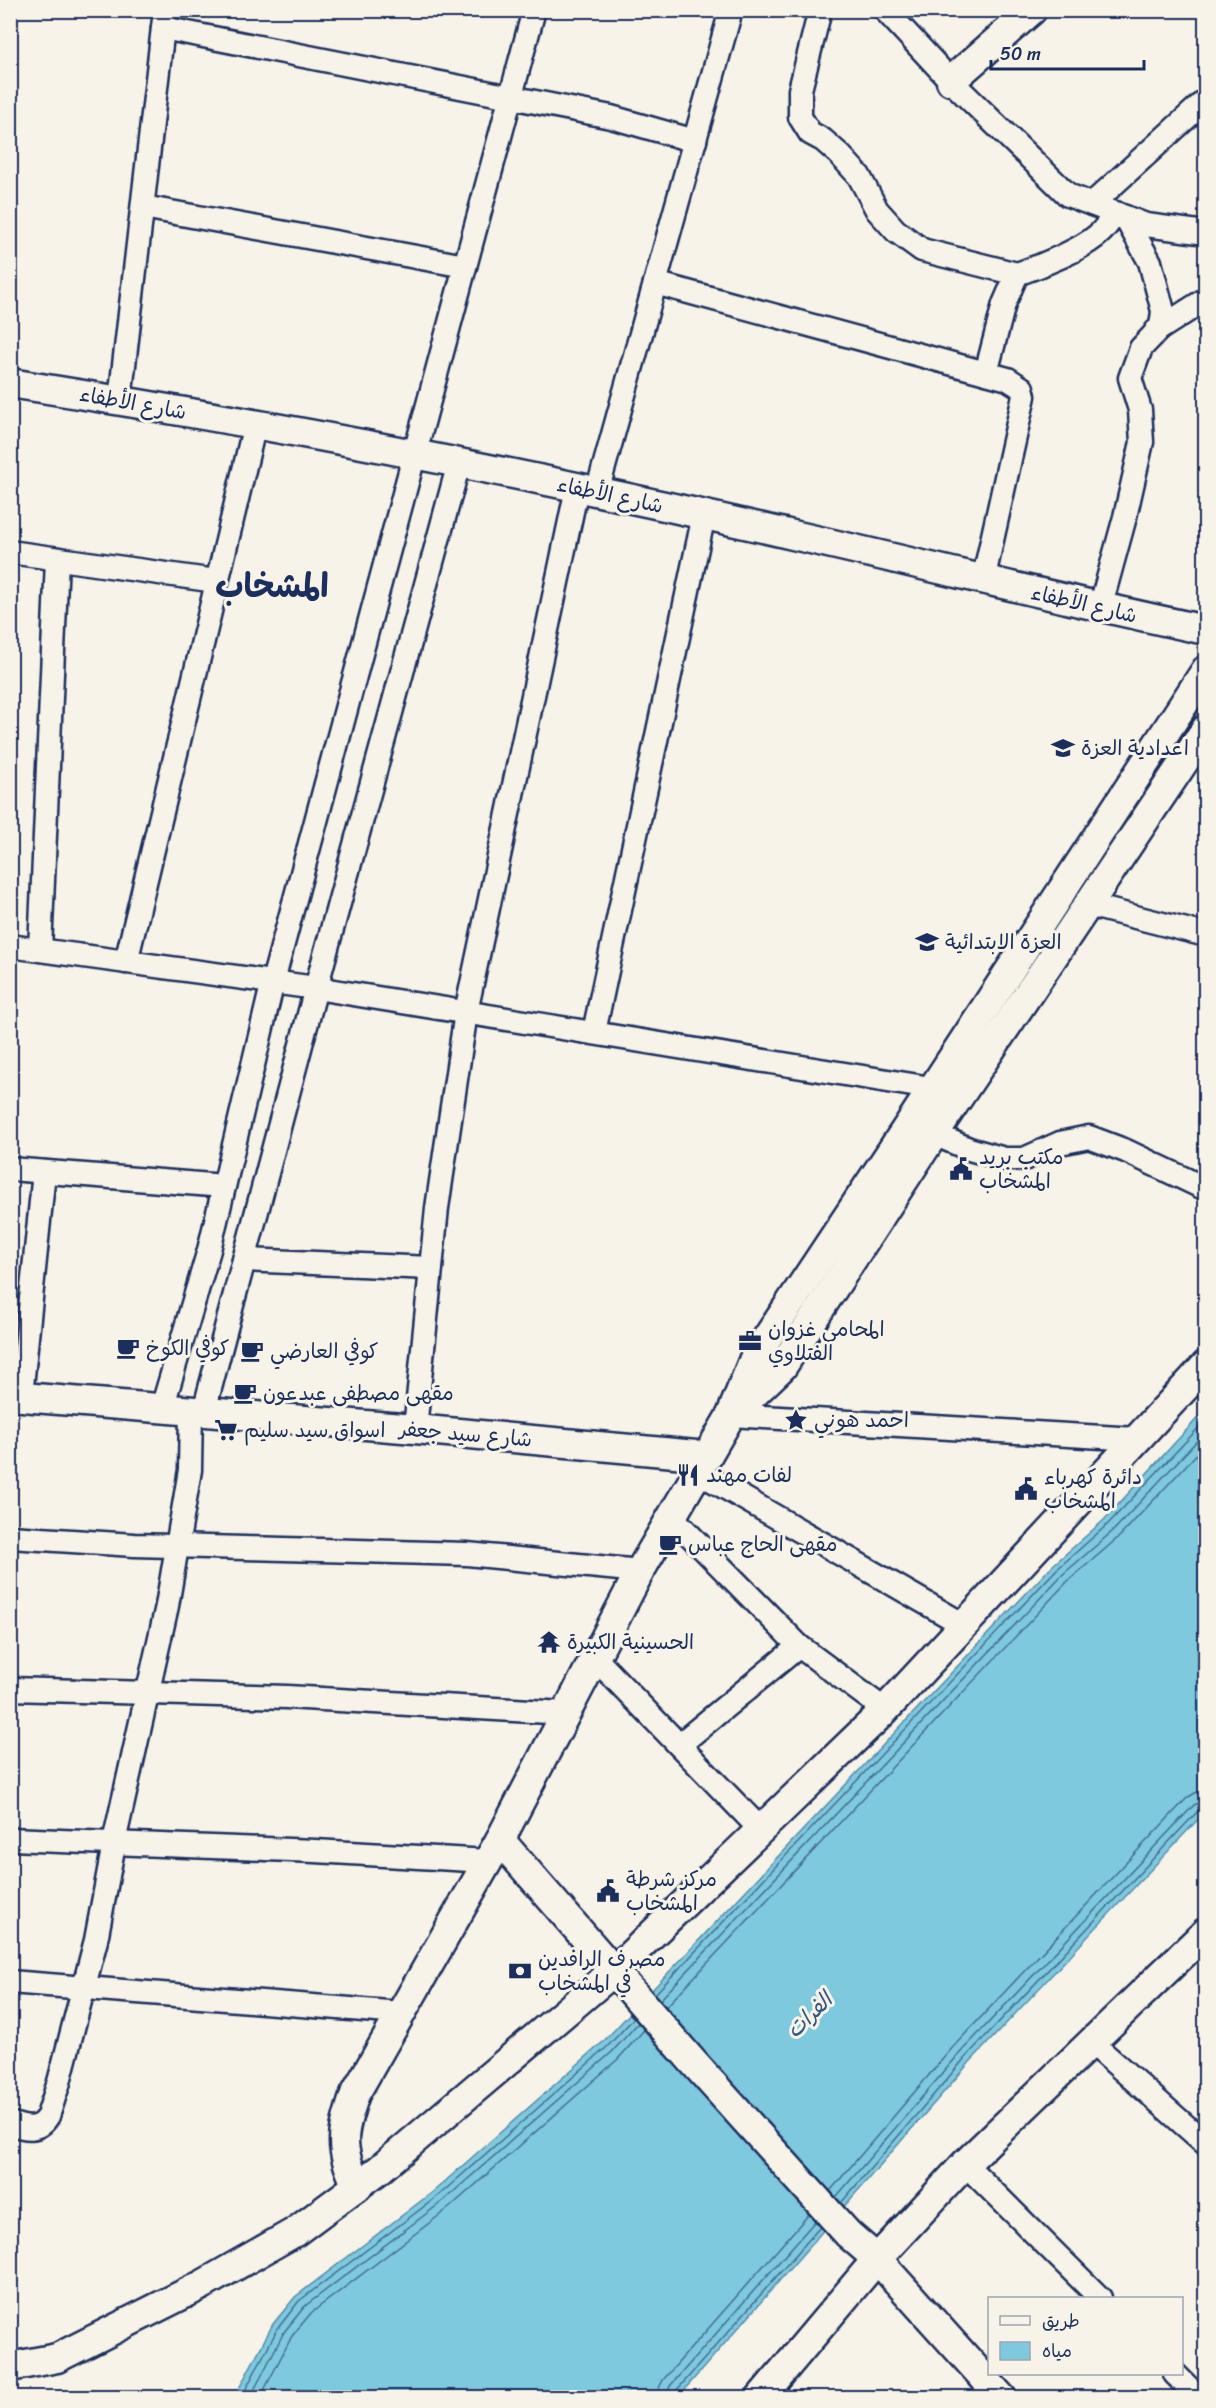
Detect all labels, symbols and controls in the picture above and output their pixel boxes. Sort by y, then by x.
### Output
scale bar [991,33,1144,71]
text: 50 m [1000,38,1041,70]
street label: شارع الأطفاء [76,375,190,431]
street label: شارع الأطفاء [553,465,667,525]
district label: المشخاب [215,557,329,615]
street label: شارع الأطفاء [1027,573,1141,635]
place label: اعدادية العزة [1081,729,1189,767]
school or university icon: اعدادية العزة [1050,735,1076,761]
place label: العزة الابتدائية [945,923,1062,961]
school or university icon: العزة الابتدائية [914,929,940,955]
place label: مكتب بريد المشخاب [979,1138,1063,1200]
public building icon: مكتب بريد المشخاب [948,1156,974,1182]
place label: المحامي غزوان الفتلاوي [768,1310,885,1372]
office icon: المحامي غزوان الفتلاوي [737,1328,763,1354]
place label: كوفي الكوخ [146,1329,230,1367]
place label: كوفي العارضي [270,1332,379,1370]
cafe icon: كوفي الكوخ [115,1335,141,1361]
cafe icon: كوفي العارضي [239,1338,265,1364]
place label: مقهى مصطفى عبدعون [263,1374,454,1412]
cafe icon: مقهى مصطفى عبدعون [232,1380,258,1406]
place label: احمد هوني [814,1401,909,1439]
place icon: احمد هوني [783,1407,809,1433]
street label: شارع سيد جعفر [396,1409,534,1459]
place label: اسواق سيد سليم [244,1411,385,1449]
supermarket icon: اسواق سيد سليم [213,1417,239,1443]
place label: لفات مهند [706,1456,792,1494]
place label: دائرة كهرباء المشخاب [1044,1458,1142,1520]
restaurant icon: لفات مهند [675,1462,701,1488]
public building icon: دائرة كهرباء المشخاب [1013,1476,1039,1502]
place label: مقهى الحاج عباس [688,1525,837,1563]
cafe icon: مقهى الحاج عباس [657,1531,683,1557]
place label: الحسينية الكبيرة [567,1623,694,1661]
temple icon: الحسينية الكبيرة [536,1629,562,1655]
place label: مركز شرطة المشخاب [626,1860,717,1922]
public building icon: مركز شرطة المشخاب [595,1878,621,1904]
place label: مصرف الرافدين في المشخاب [538,1940,666,2002]
bank icon: مصرف الرافدين في المشخاب [507,1958,533,1984]
water label: الفرات [776,1980,844,2048]
legend [988,2297,1183,2375]
text: طريق [1042,2305,1080,2337]
text: مياه [1042,2335,1072,2367]

